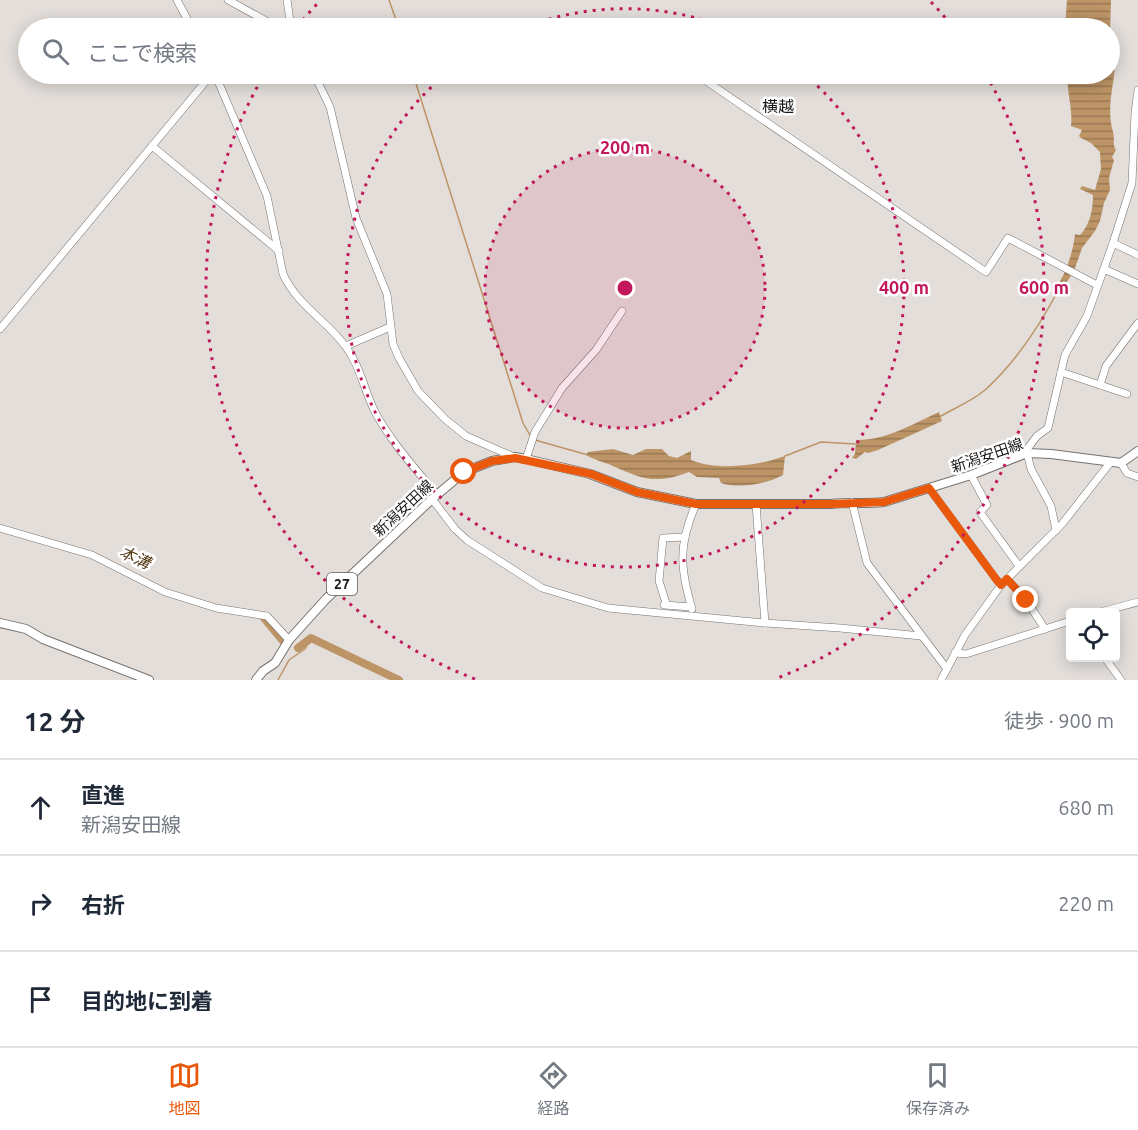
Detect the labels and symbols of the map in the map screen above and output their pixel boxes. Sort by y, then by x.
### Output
district label: 横越 [762,97,794,115]
text: 200 m [600,137,650,157]
text: 400 m [879,277,929,297]
text: 600 m [1019,277,1069,297]
centre of rings [615,278,635,298]
street label: 新潟安田線 [949,435,1025,475]
route start [450,458,476,484]
street label: 新潟安田線 [370,476,436,540]
water label: 本溝 [117,542,155,573]
road number: 27 [327,573,357,595]
route end [1012,586,1038,612]

